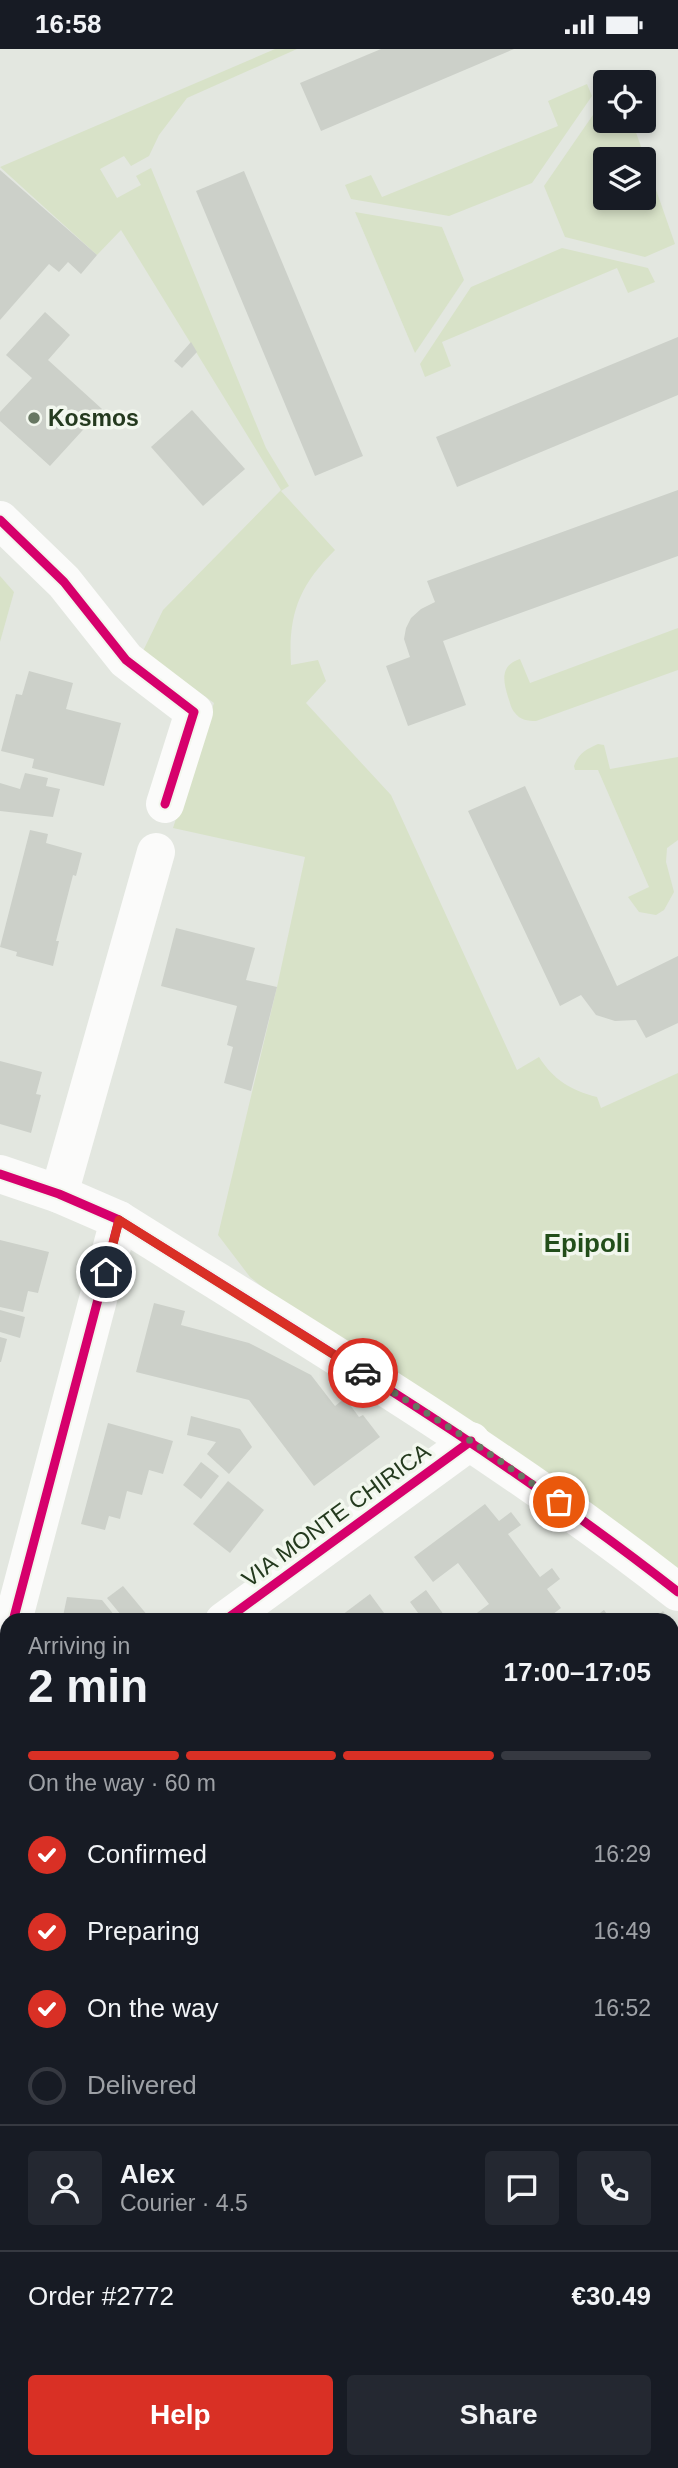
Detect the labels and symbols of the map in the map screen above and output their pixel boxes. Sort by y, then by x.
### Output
place label: Kosmos [48,405,139,431]
marker: Kosmos [26,410,42,426]
district label: Epipoli [544,1228,630,1258]
pin [76,1242,136,1302]
courier [328,1338,398,1408]
street label: VIA MONTE CHIRICA [237,1438,436,1592]
pin [529,1472,589,1532]

